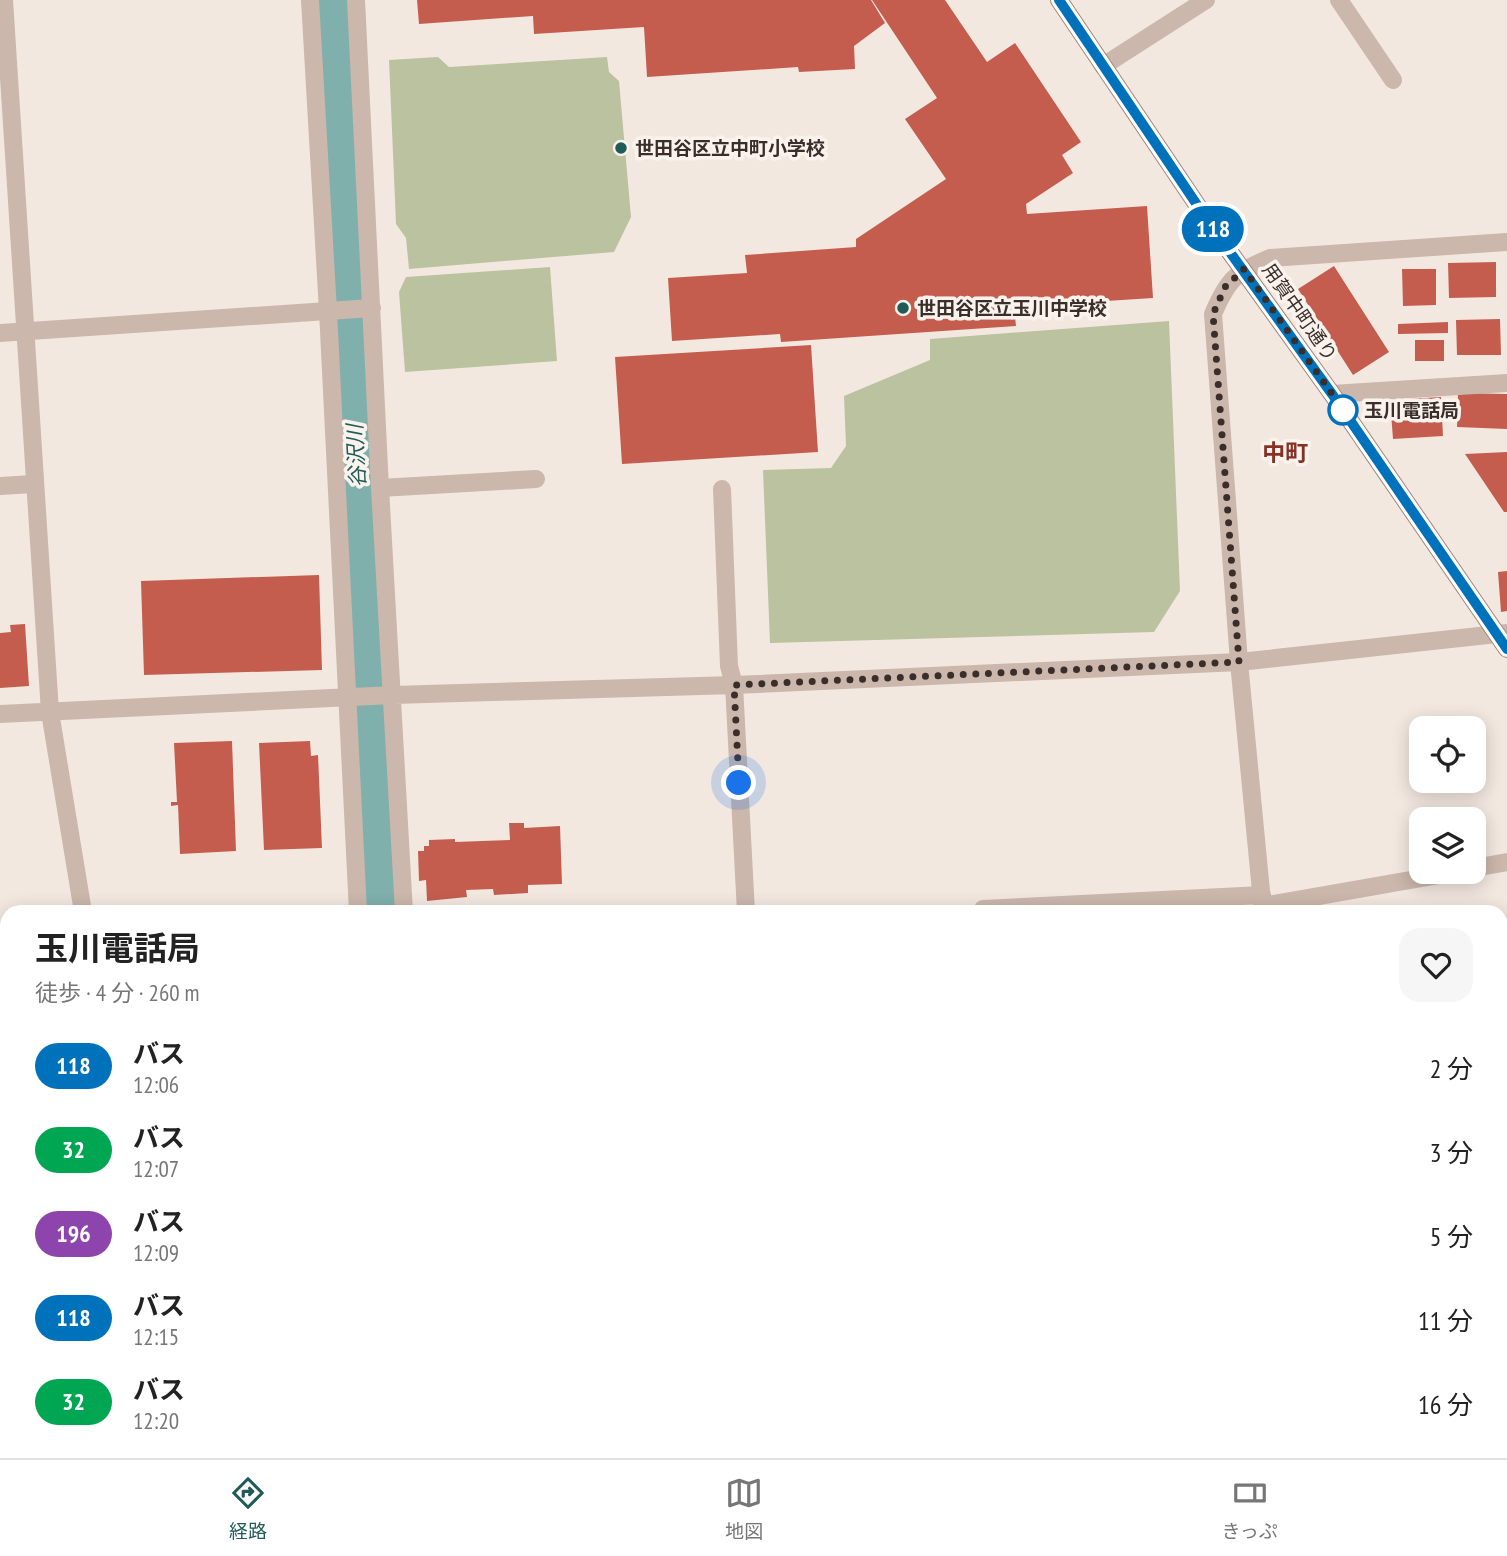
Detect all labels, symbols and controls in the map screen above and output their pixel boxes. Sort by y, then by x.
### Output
place label: 世田谷区立中町小学校 [635,136,825,160]
marker: 世田谷区立中町小学校 [613,140,629,156]
line badge: 118 [1173,206,1253,252]
text: 118 [1196,213,1230,244]
street label: 用賀中町通り [1257,258,1343,366]
place label: 世田谷区立玉川中学校 [917,296,1107,320]
marker: 世田谷区立玉川中学校 [895,300,911,316]
marker: 玉川電話局 [1328,395,1358,425]
place label: 玉川電話局 [1364,398,1459,422]
water label: 谷沢川 [341,422,371,488]
district label: 中町 [1262,438,1308,467]
map controls [1409,716,1486,884]
button: locate [1409,716,1486,793]
your location [721,765,756,800]
button: layers [1409,807,1486,884]
text: 玉川電話局 [35,926,200,969]
button: heart [1399,928,1473,1002]
text: 徒歩 · 4 分 · 260 m [35,978,199,1007]
text: バス [133,1037,185,1070]
text: 118 [56,1050,91,1081]
text: 2 分 [1430,1052,1473,1085]
text: 12:06 [133,1070,179,1099]
text: バス [133,1121,185,1154]
text: 32 [62,1134,85,1165]
text: 3 分 [1430,1136,1473,1169]
text: 12:07 [133,1154,179,1183]
text: バス [133,1205,185,1238]
text: 196 [56,1218,91,1249]
text: 5 分 [1430,1220,1473,1253]
text: 12:09 [133,1238,179,1267]
text: バス [133,1289,185,1322]
text: 118 [56,1302,91,1333]
text: 11 分 [1418,1304,1473,1337]
text: 12:15 [133,1322,179,1351]
text: バス [133,1373,185,1406]
text: 32 [62,1386,85,1417]
text: 16 分 [1418,1388,1473,1421]
text: 12:20 [133,1406,179,1435]
tab: 経路 [229,1474,267,1543]
tab: 地図 [725,1474,763,1543]
tab: きっぷ [1222,1474,1278,1543]

